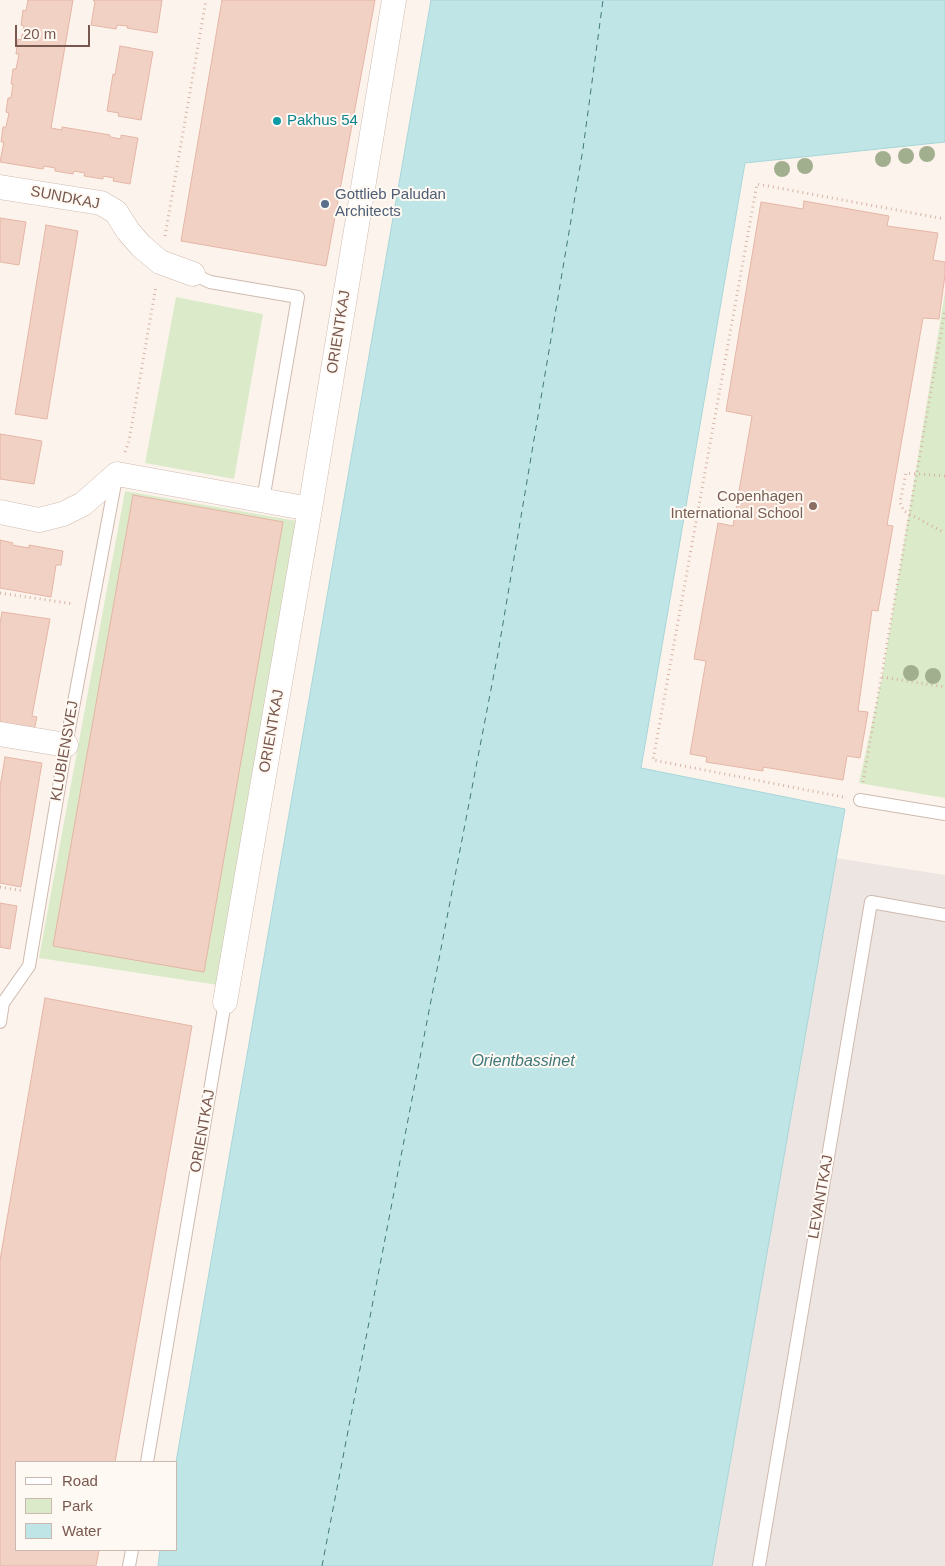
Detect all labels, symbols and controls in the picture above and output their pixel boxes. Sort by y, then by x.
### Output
scale bar [18,15,92,47]
text: 20 m [23,25,56,42]
place label: Pakhus 54 [287,112,358,130]
marker: Pakhus 54 [271,115,283,127]
street label: SUNDKAJ [29,182,101,214]
place label: Gottlieb Paludan Architects [335,186,446,221]
marker: Gottlieb Paludan Architects [319,198,331,210]
street label: ORIENTKAJ [324,289,354,375]
place label: Copenhagen International School [670,488,803,523]
marker: Copenhagen International School [807,500,819,512]
street label: ORIENTKAJ [256,688,288,774]
street label: KLUBIENSVEJ [47,699,83,803]
water label: Orientbassinet [471,1052,575,1072]
street label: ORIENTKAJ [187,1088,219,1174]
street label: LEVANTKAJ [805,1154,837,1240]
legend [15,1461,178,1551]
text: Road [62,1472,98,1489]
text: Park [62,1497,93,1514]
text: Water [62,1522,101,1539]

